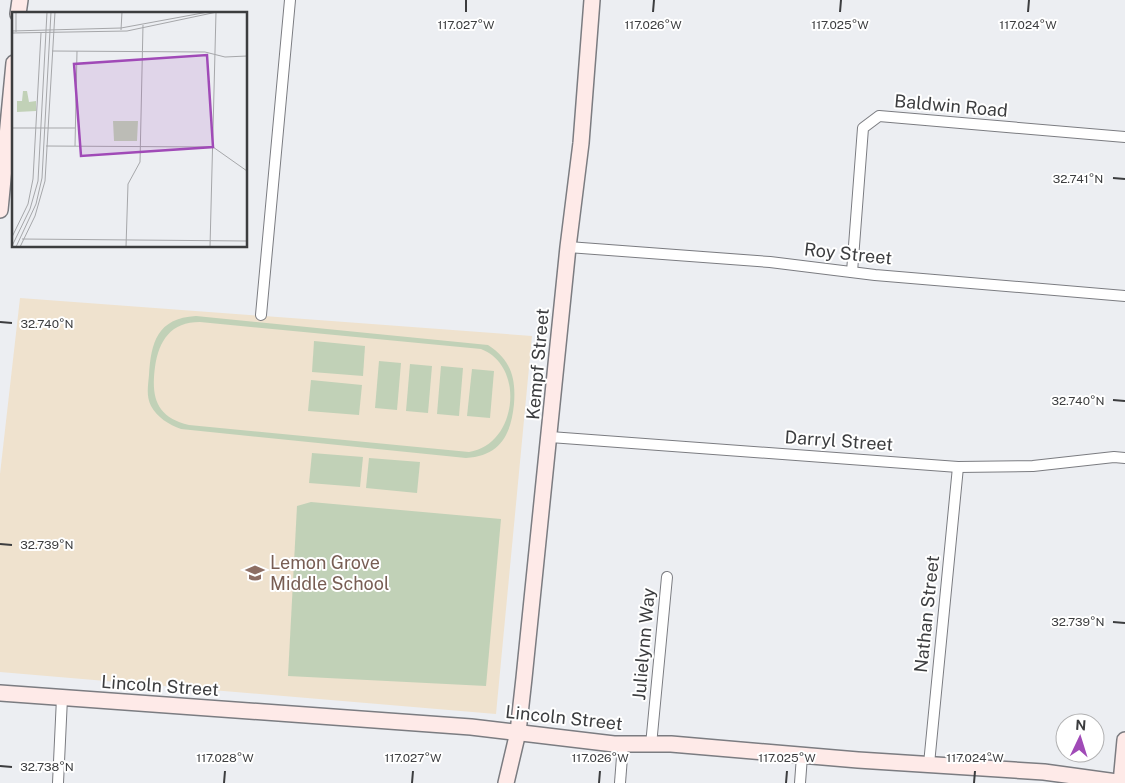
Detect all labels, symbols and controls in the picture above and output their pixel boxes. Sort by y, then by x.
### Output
inset map [12,12,248,248]
text: 117.027°W [438,18,495,32]
text: 117.026°W [624,18,682,32]
text: 117.025°W [811,18,869,32]
text: 117.024°W [999,18,1057,32]
street label: Baldwin Road [893,90,1009,121]
text: 32.741°N [1053,172,1103,186]
street label: Roy Street [803,238,893,269]
street label: Kempf Street [522,307,553,421]
text: 32.740°N [20,317,74,331]
text: 32.740°N [1051,394,1105,408]
street label: Darryl Street [784,426,894,455]
text: 32.739°N [20,538,74,552]
place label: Lemon Grove Middle School [270,552,389,594]
street label: Nathan Street [910,554,943,674]
school or university icon: Lemon Grove Middle School [244,562,266,584]
street label: Julielynn Way [628,587,659,701]
text: 32.739°N [1051,615,1105,629]
street label: Lincoln Street [100,671,220,700]
street label: Lincoln Street [504,701,624,734]
north arrow [1055,713,1105,763]
text: N [1075,717,1087,733]
text: 117.028°W [196,751,254,765]
text: 117.027°W [385,751,442,765]
text: 117.026°W [571,751,629,765]
text: 117.025°W [758,751,816,765]
text: 117.024°W [946,751,1004,765]
text: 32.738°N [20,760,74,774]

